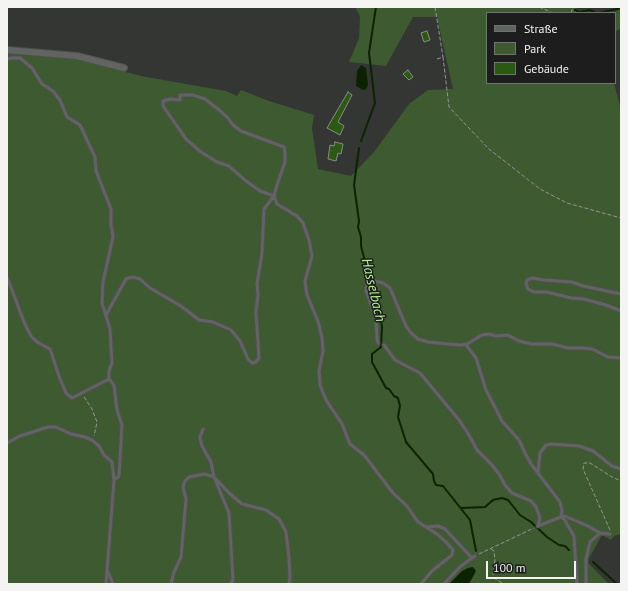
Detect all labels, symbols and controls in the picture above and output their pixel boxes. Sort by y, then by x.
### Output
legend [486,12,616,84]
text: Straße [524,21,558,36]
text: Park [524,41,546,56]
text: Gebäude [524,61,569,76]
water label: Hasselbach [358,257,388,323]
scale bar [488,553,578,579]
text: 100 m [493,560,526,575]

